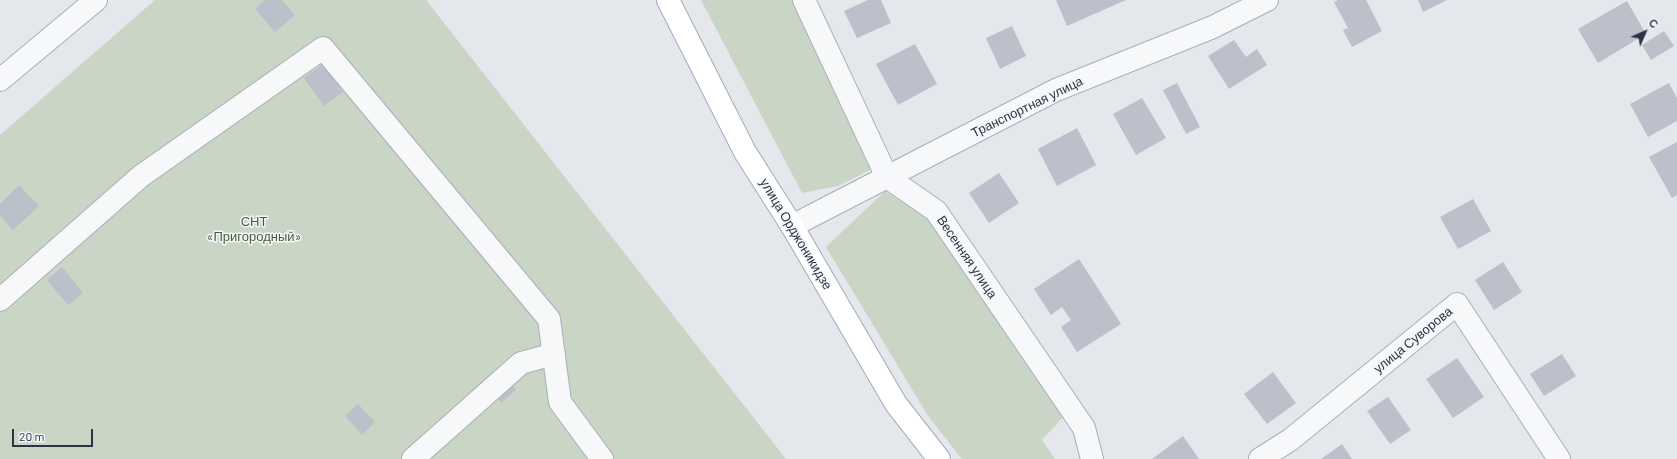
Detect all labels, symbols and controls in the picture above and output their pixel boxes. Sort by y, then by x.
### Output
north arrow [1625,12,1665,52]
text: С [1646,16,1661,31]
street label: Транспортная улица [969,73,1085,141]
street label: улица Орджоникидзе [757,176,835,292]
street label: Весенняя улица [934,213,1000,301]
park label: СНТ «Пригородный» [206,214,302,245]
street label: улица Суворова [1371,304,1455,376]
scale bar [14,421,95,447]
text: 20 m [19,429,45,443]

